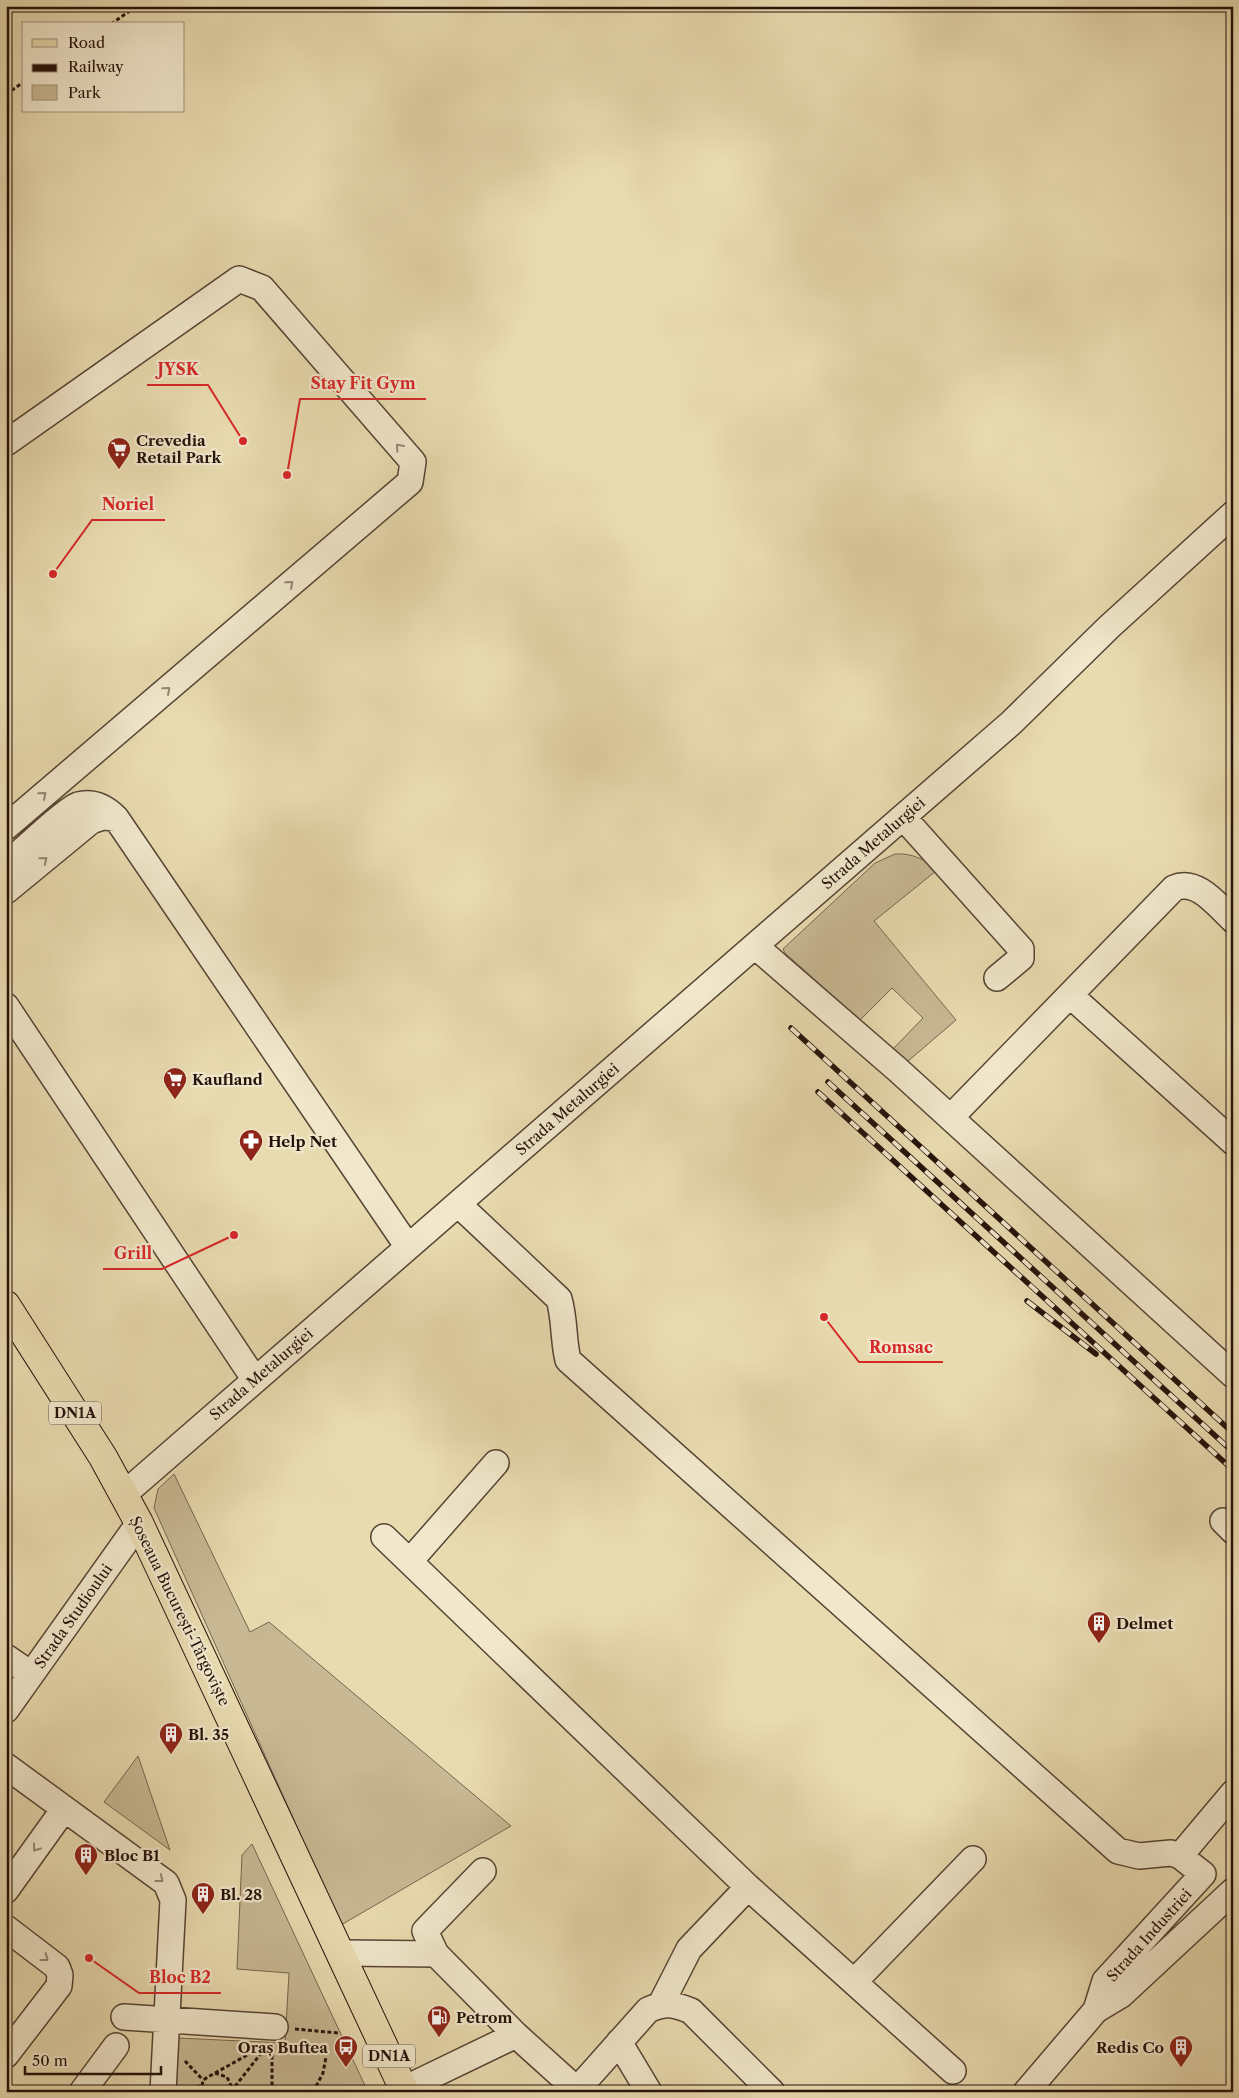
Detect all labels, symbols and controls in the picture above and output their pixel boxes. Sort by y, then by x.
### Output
legend [22,22,185,112]
text: Road [68,33,105,52]
text: Railway [68,57,124,76]
text: Park [68,83,102,102]
callout: JYSK [147,354,208,385]
text: JYSK [154,359,200,379]
callout: Stay Fit Gym [300,368,426,399]
text: Stay Fit Gym [310,373,416,393]
place label: Crevedia Retail Park [136,431,223,467]
supermarket icon: Crevedia Retail Park [106,436,132,470]
one-way arrow [396,443,405,452]
callout: Noriel [92,489,165,520]
text: Noriel [102,494,155,514]
one-way arrow [285,581,294,590]
one-way arrow [161,686,170,695]
one-way arrow [38,792,47,801]
street label: Strada Metalurgiei [817,793,929,893]
one-way arrow [38,856,47,865]
street label: Strada Metalurgiei [511,1059,623,1159]
supermarket icon: Kaufland [162,1066,188,1100]
place label: Kaufland [192,1070,263,1089]
pharmacy icon: Help Net [238,1128,264,1162]
place label: Help Net [268,1132,337,1151]
callout: Grill [103,1238,162,1269]
text: Grill [114,1243,153,1263]
street label: Strada Metalurgiei [205,1324,317,1424]
callout: Romsac [859,1331,943,1362]
text: Romsac [869,1337,933,1357]
road number: DN1A [49,1402,101,1425]
street label: Șoseaua București-Târgoviște [126,1513,234,1709]
street label: Strada Studioului [30,1560,116,1672]
building icon: Delmet [1086,1610,1112,1644]
place label: Delmet [1116,1614,1173,1633]
building icon: Bl. 35 [158,1721,184,1755]
place label: Bl. 35 [188,1725,229,1744]
one-way arrow [33,1842,42,1852]
building icon: Bloc B1 [73,1842,99,1876]
place label: Bloc B1 [104,1846,160,1865]
one-way arrow [154,1874,163,1882]
building icon: Bl. 28 [190,1881,216,1915]
street label: Strada Industriei [1102,1884,1196,1985]
place label: Bl. 28 [220,1885,262,1904]
one-way arrow [39,1952,48,1960]
callout: Bloc B2 [139,1962,221,1993]
text: Bloc B2 [149,1967,211,1987]
fuel station icon: Petrom [426,2004,452,2038]
place label: Petrom [456,2008,513,2027]
bus stop icon: Oraș Buftea [333,2034,359,2068]
building icon: Redis Co [1168,2034,1194,2068]
place label: Oraș Buftea [238,2038,328,2057]
place label: Redis Co [1096,2038,1164,2057]
scale bar [25,2043,161,2075]
road number: DN1A [363,2044,415,2068]
text: 50 m [32,2051,68,2070]

